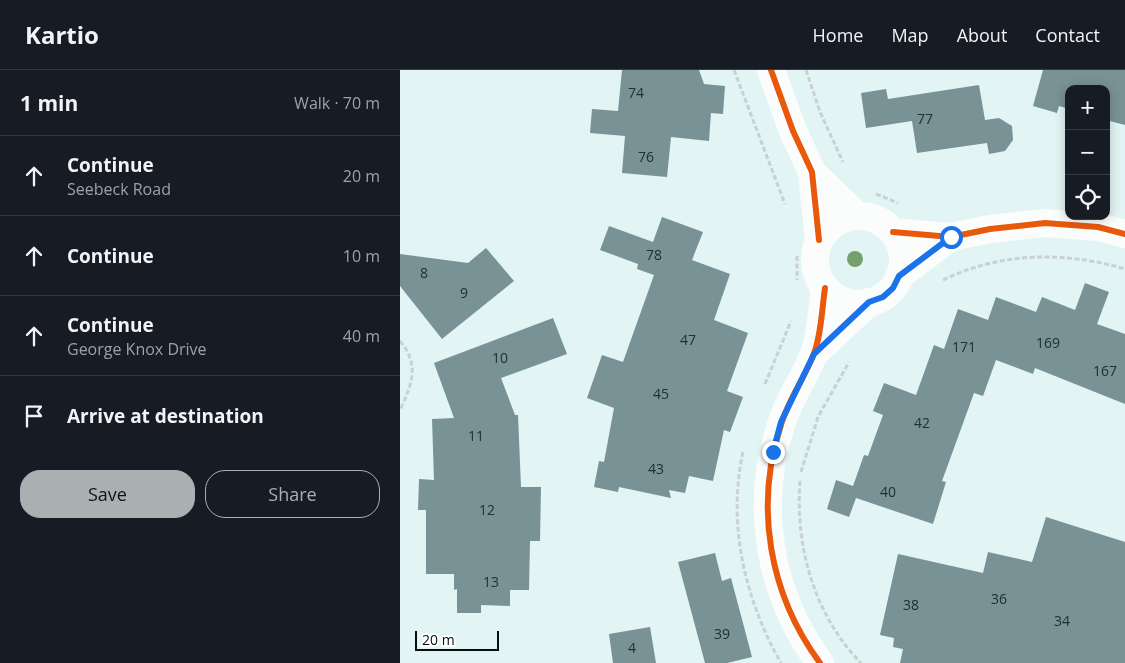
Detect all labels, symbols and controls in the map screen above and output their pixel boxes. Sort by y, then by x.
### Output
text: Kartio [25,18,99,51]
text: Home [813,23,863,47]
text: Map [891,23,929,47]
text: About [957,23,1007,47]
text: Contact [1035,23,1100,47]
house number: 74 [628,83,644,102]
map controls [1065,85,1110,220]
button: + [1065,85,1110,130]
text: 1 min [20,89,78,117]
text: Walk · 70 m [294,92,380,114]
house number: 77 [917,109,933,128]
button: − [1065,130,1110,175]
house number: 76 [638,147,654,166]
text: Continue [67,152,154,178]
icon: ahead [20,162,48,190]
text: 20 m [343,165,380,187]
button: locate [1065,175,1110,220]
text: Seebeck Road [67,178,171,200]
route start [940,226,963,249]
icon: ahead [20,242,48,270]
text: Continue [67,243,154,269]
text: 10 m [343,245,380,267]
house number: 78 [646,245,662,264]
house number: 8 [420,263,428,282]
house number: 9 [460,283,468,302]
text: Continue [67,312,154,338]
icon: ahead [20,322,48,350]
text: 40 m [343,325,380,347]
house number: 47 [680,330,696,349]
house number: 169 [1036,333,1060,352]
house number: 171 [952,337,976,356]
text: George Knox Drive [67,338,207,360]
house number: 10 [492,348,508,367]
house number: 167 [1093,361,1117,380]
house number: 45 [653,384,669,403]
icon: arrive [20,402,48,430]
text: Arrive at destination [67,403,264,429]
house number: 42 [914,413,930,432]
house number: 11 [468,426,484,445]
route end [762,441,785,464]
house number: 43 [648,459,664,478]
button: Save [20,470,195,518]
button: Share [205,470,380,518]
house number: 40 [880,482,896,501]
house number: 12 [479,500,495,519]
house number: 13 [483,572,499,591]
house number: 36 [991,589,1007,608]
house number: 38 [903,595,919,614]
house number: 34 [1054,611,1070,630]
house number: 39 [714,624,730,643]
scale bar [415,628,499,651]
text: 20 m [422,630,455,649]
house number: 4 [628,638,636,657]

